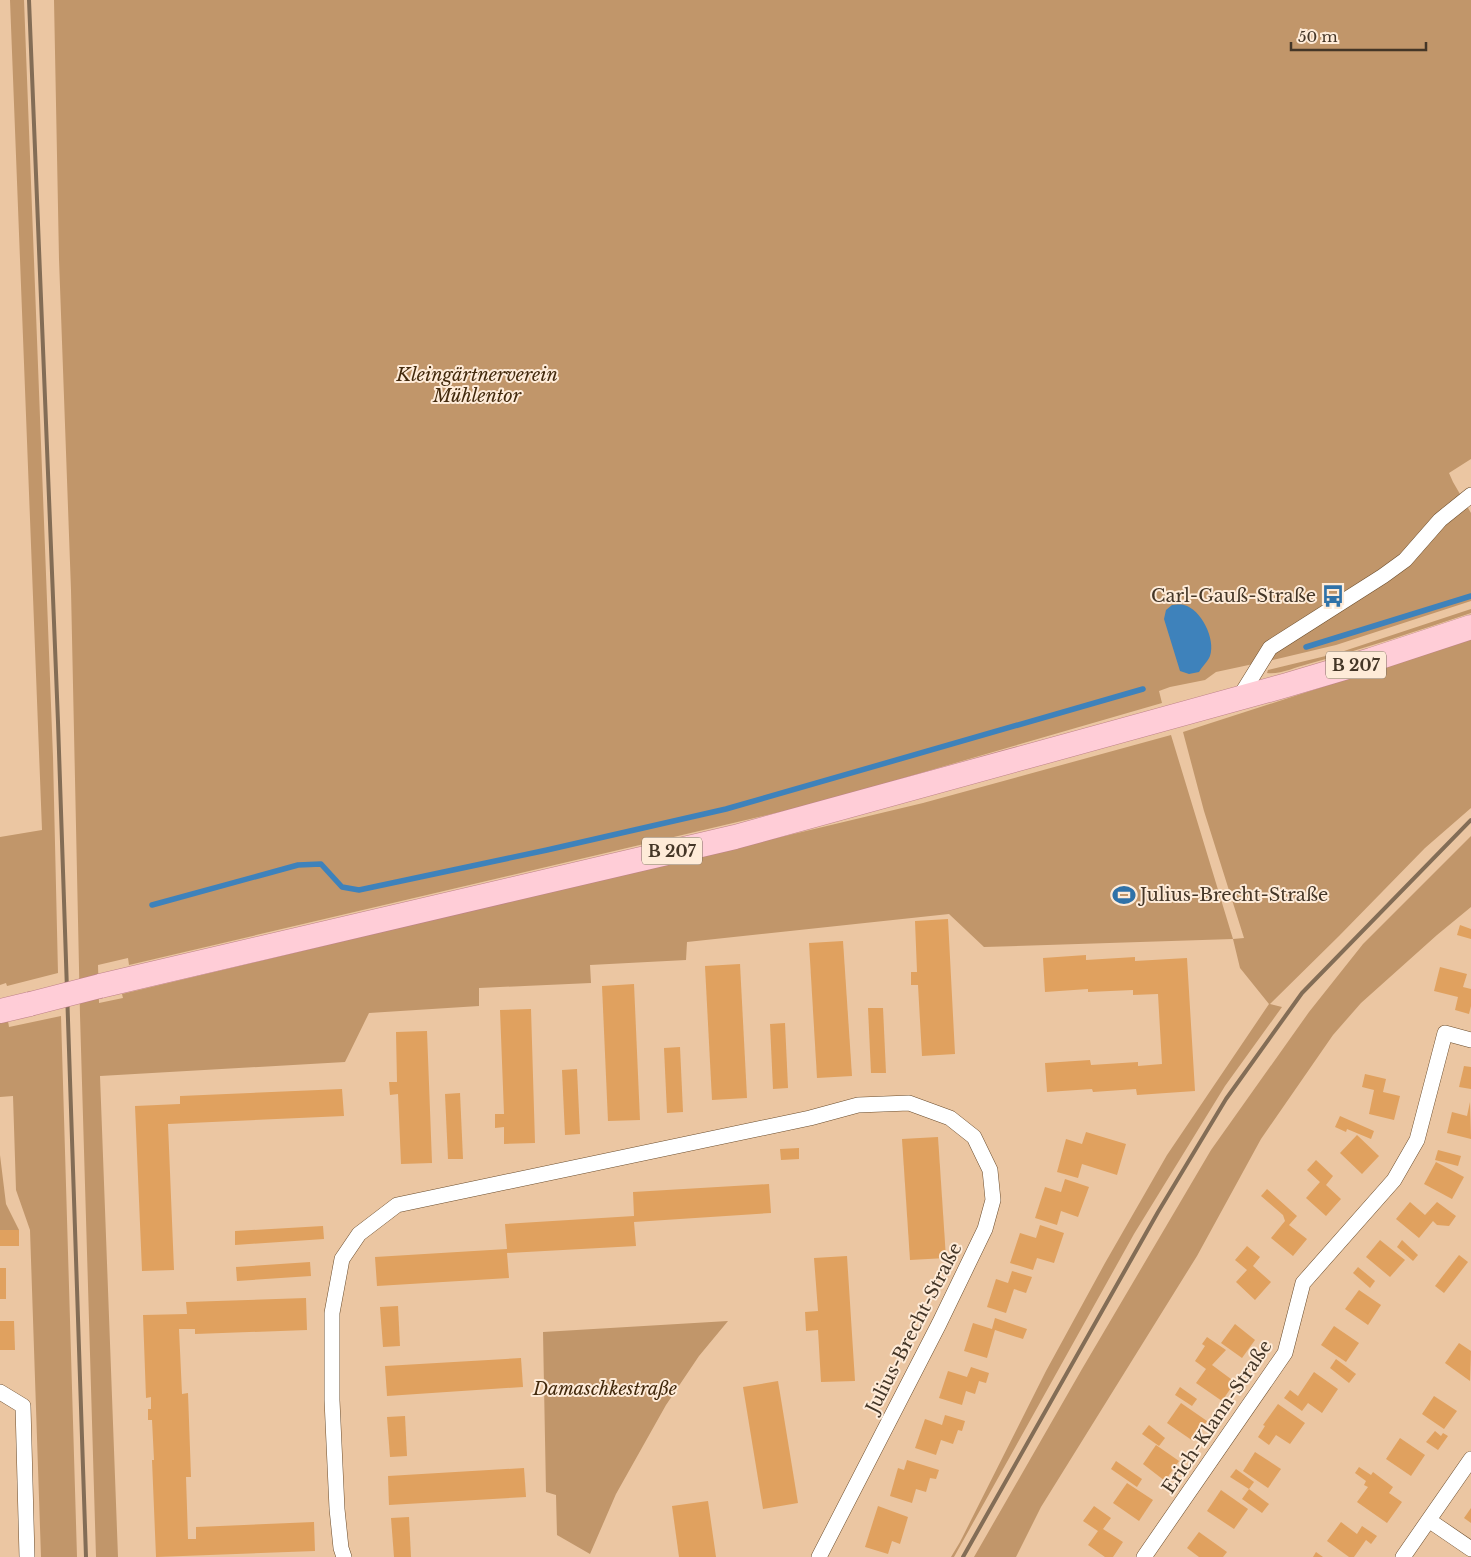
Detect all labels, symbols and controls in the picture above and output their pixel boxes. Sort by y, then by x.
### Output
scale bar [1291,20,1426,52]
text: 50 m [1298,27,1338,46]
park label: Kleingärtnerverein Mühlentor [395,364,558,407]
bus stop icon: Carl-Gauß-Straße [1320,583,1346,609]
place label: Carl-Gauß-Straße [1151,585,1316,607]
road number: B 207 [1326,652,1386,678]
road number: B 207 [642,838,702,864]
sports icon: Julius-Brecht-Straße [1111,882,1137,908]
place label: Julius-Brecht-Straße [1138,884,1328,906]
street label: Julius-Brecht-Straße [861,1239,967,1419]
street label: Erich-Klann-Straße [1157,1336,1277,1498]
park label: Damaschkestraße [532,1378,677,1400]

